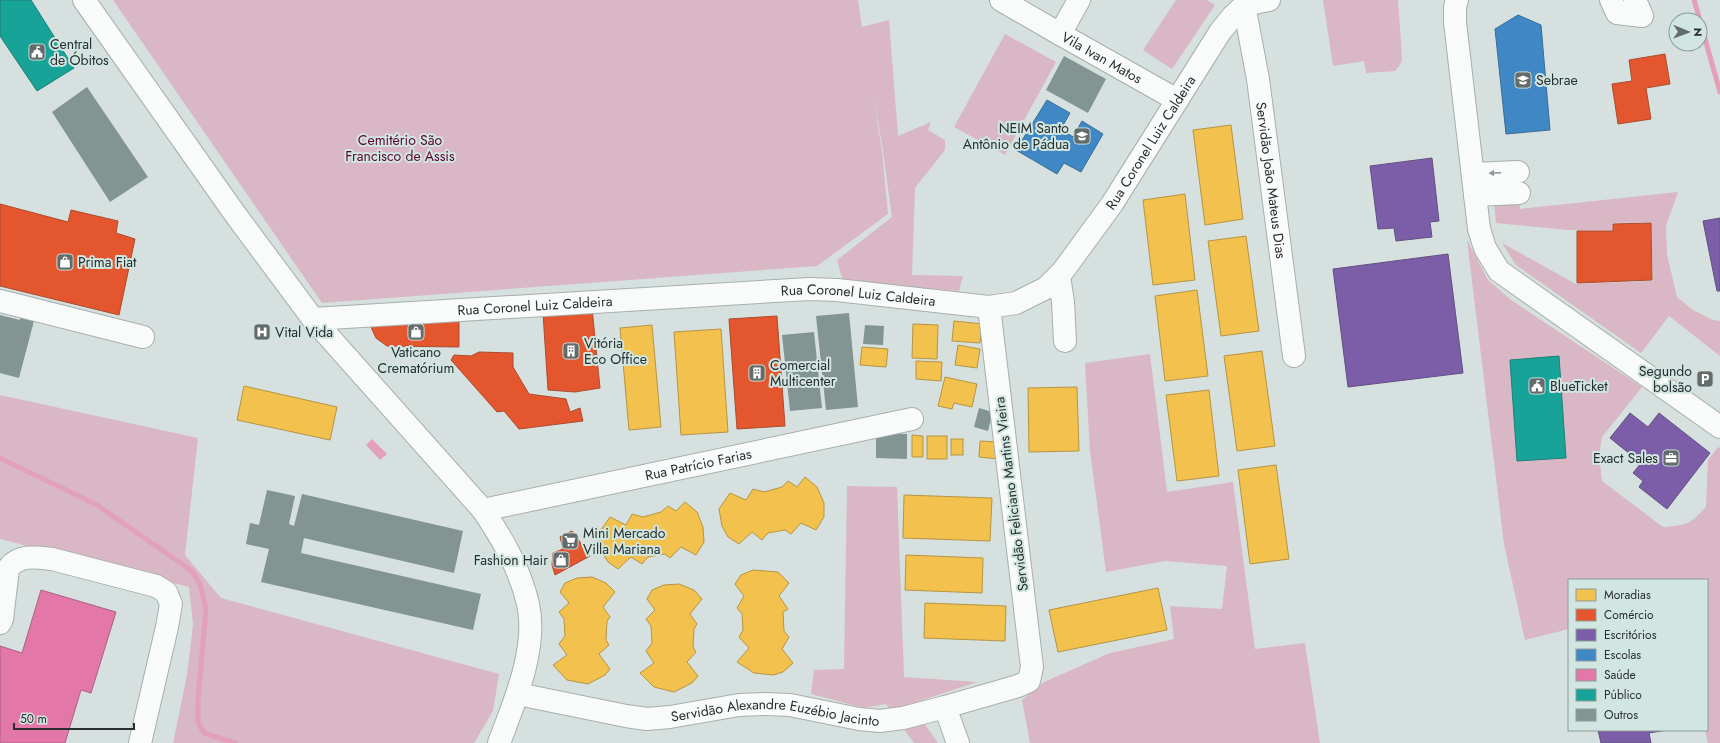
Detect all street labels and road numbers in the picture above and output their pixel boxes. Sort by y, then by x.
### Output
street label: Vila Ivan Matos [1058,27,1146,89]
street label: Rua Coronel Luiz Caldeira [1101,71,1200,214]
street label: Servidão João Mateus Dias [1251,101,1291,260]
street label: Rua Coronel Luiz Caldeira [780,279,937,311]
street label: Rua Coronel Luiz Caldeira [457,291,613,320]
street label: Servidão Feliciano Martins Vieira [989,396,1033,592]
street label: Rua Patrício Farias [643,443,754,485]
street label: Servidão Alexandre Euzébio Jacinto [669,694,881,731]

